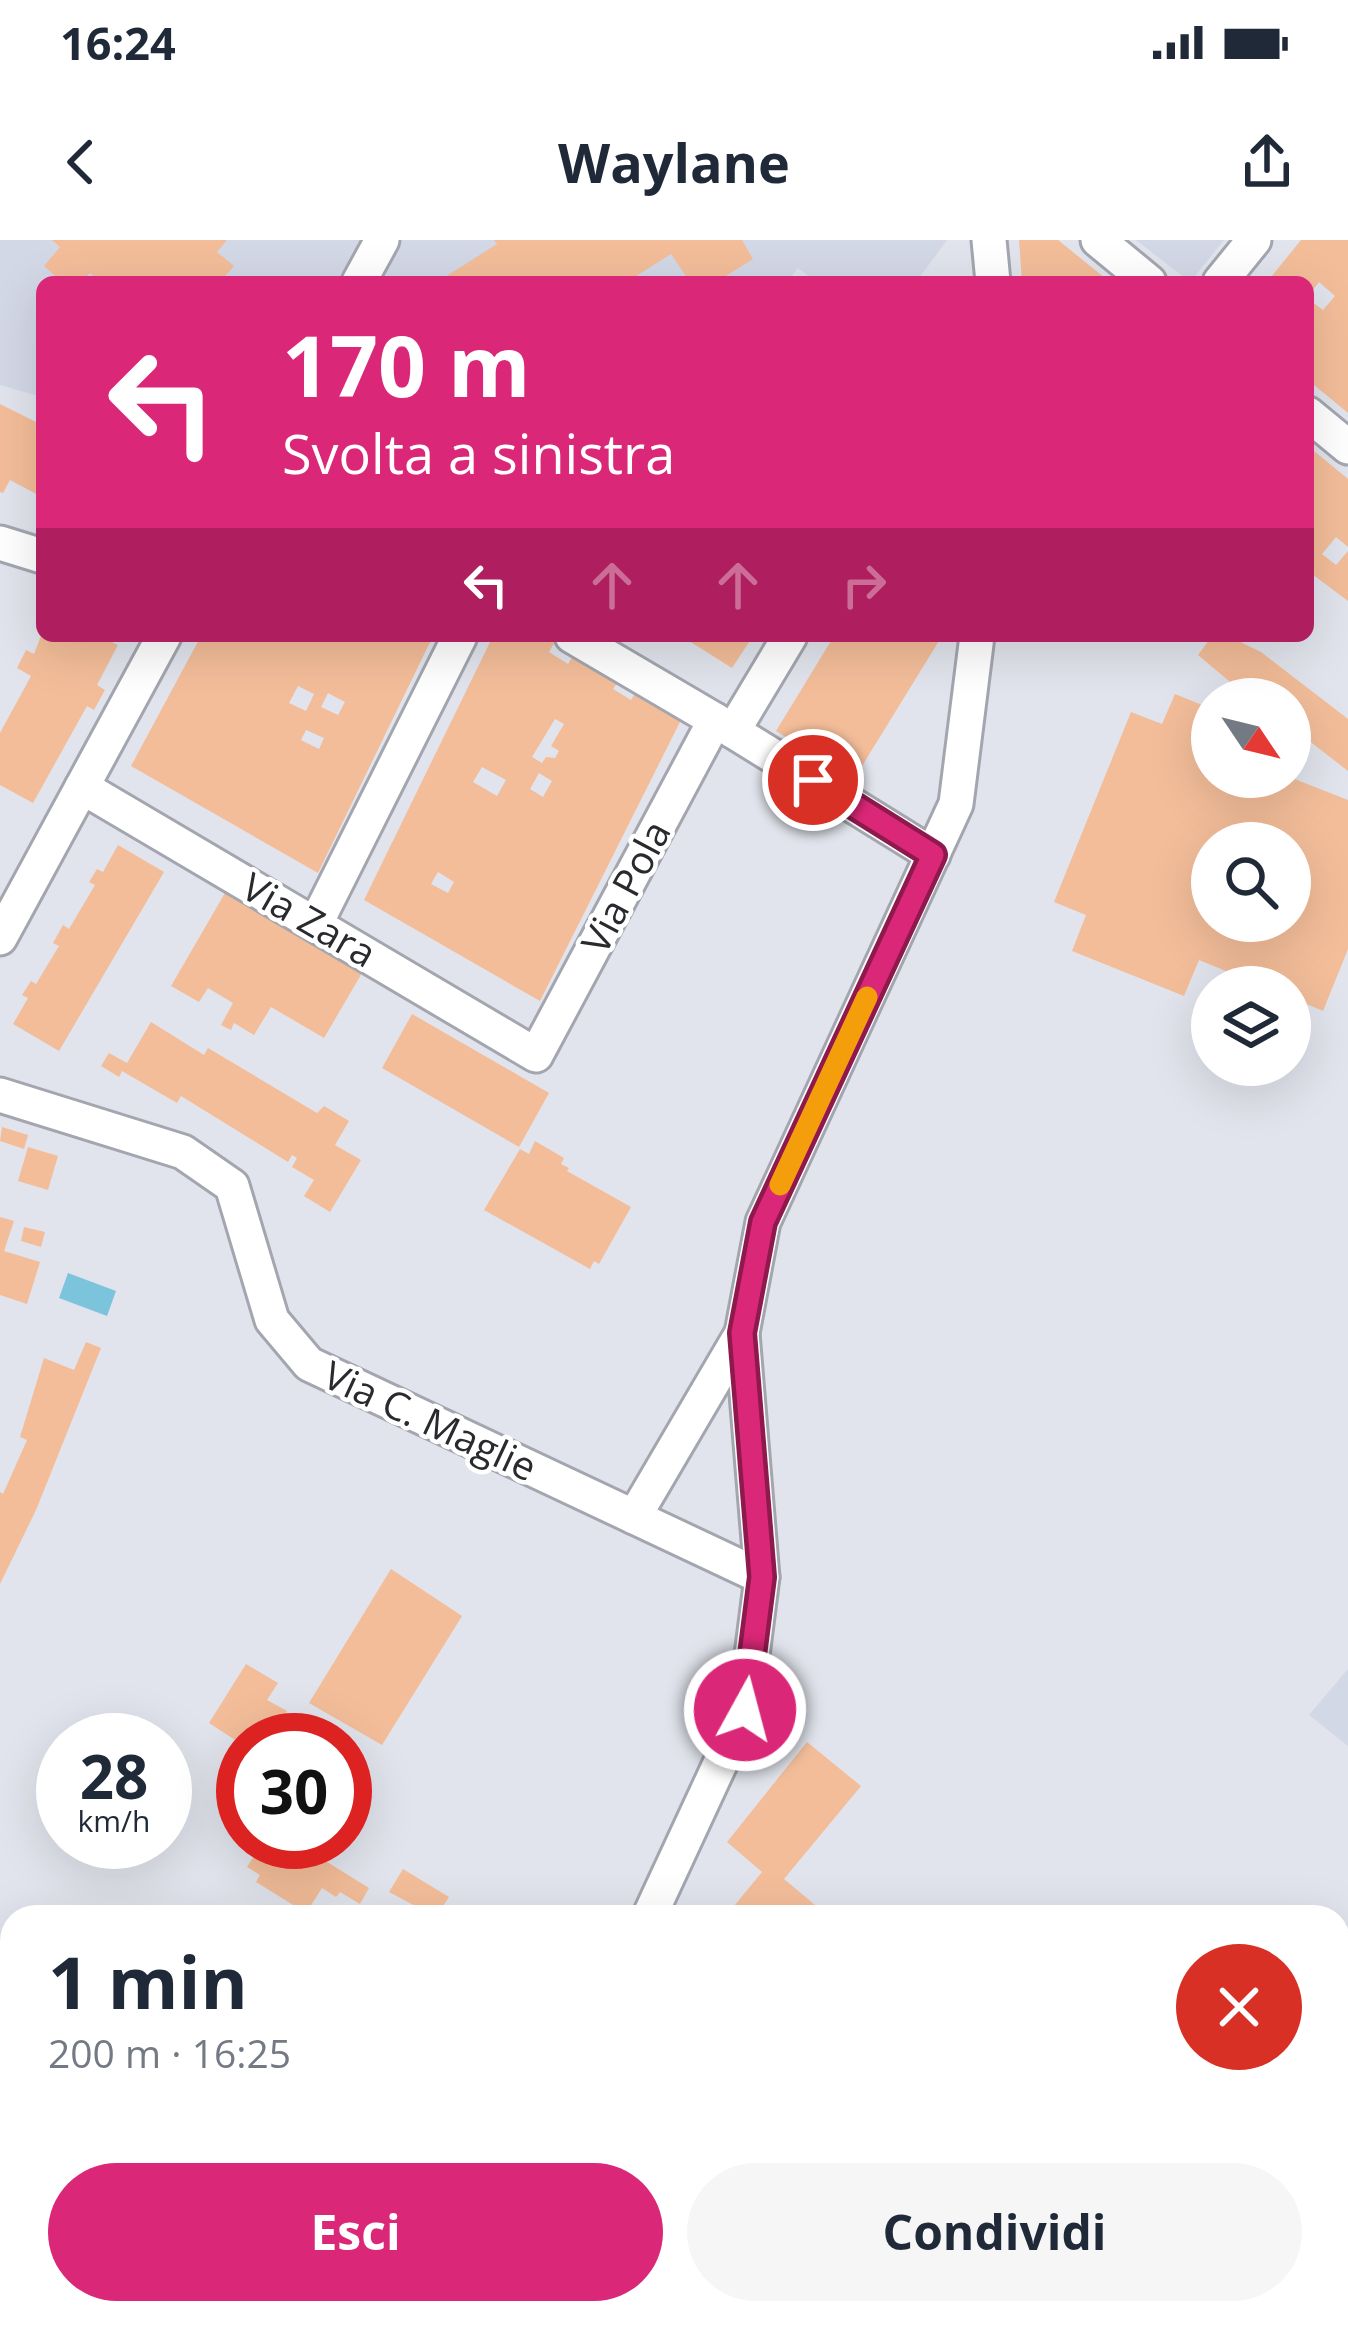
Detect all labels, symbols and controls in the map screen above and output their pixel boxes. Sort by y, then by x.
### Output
text: 16:24 [60,12,176,73]
text: Waylane [558,125,790,199]
icon: back [48,129,114,195]
icon: share [1234,129,1300,195]
text: 170 m [282,307,530,422]
icon: left [84,324,240,480]
text: Svolta a sinistra [282,416,675,490]
icon: left [453,552,519,618]
icon: ahead [579,552,645,618]
icon: ahead [705,552,771,618]
icon: right [831,552,897,618]
north arrow [1191,678,1311,798]
map controls [1191,678,1311,1086]
pin [762,729,864,831]
icon: arrive [780,747,846,813]
street label: Via Pola [568,811,682,962]
button: search [1191,822,1311,942]
street label: Via Zara [233,859,386,978]
button: layers [1191,966,1311,1086]
street label: Via C. Maglie [315,1347,546,1492]
position arrow [682,1647,808,1773]
speed limit sign: 30 [216,1713,372,1869]
text: 28 [80,1735,148,1817]
text: km/h [78,1800,150,1841]
text: 1 min [48,1932,248,2030]
button: close [1176,1944,1302,2070]
text: 200 m · 16:25 [48,2026,291,2079]
button: Esci [48,2163,663,2301]
button: Condividi [687,2163,1302,2301]

